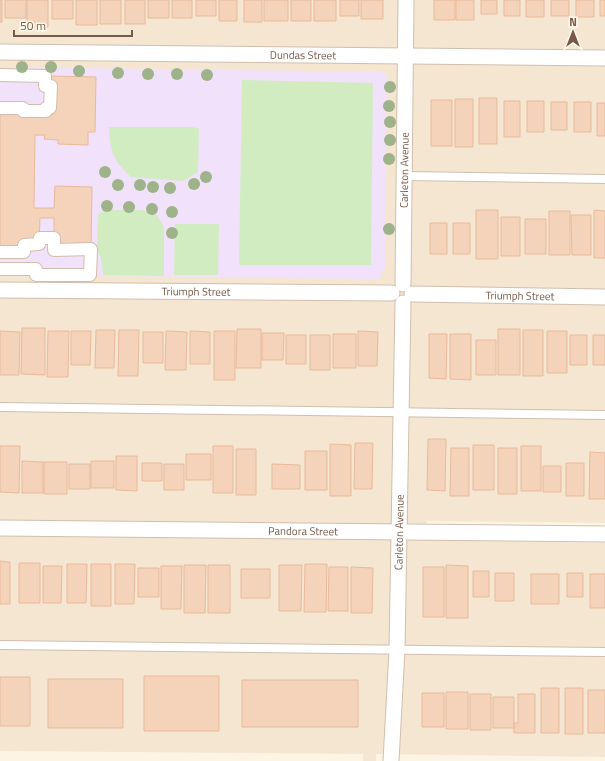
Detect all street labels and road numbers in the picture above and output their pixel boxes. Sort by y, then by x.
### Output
street label: Dundas Street [270,47,336,63]
street label: Carleton Avenue [396,132,413,208]
street label: Triumph Street [162,283,231,300]
street label: Triumph Street [486,287,555,304]
street label: Carleton Avenue [390,494,408,570]
street label: Pandora Street [268,523,338,539]

